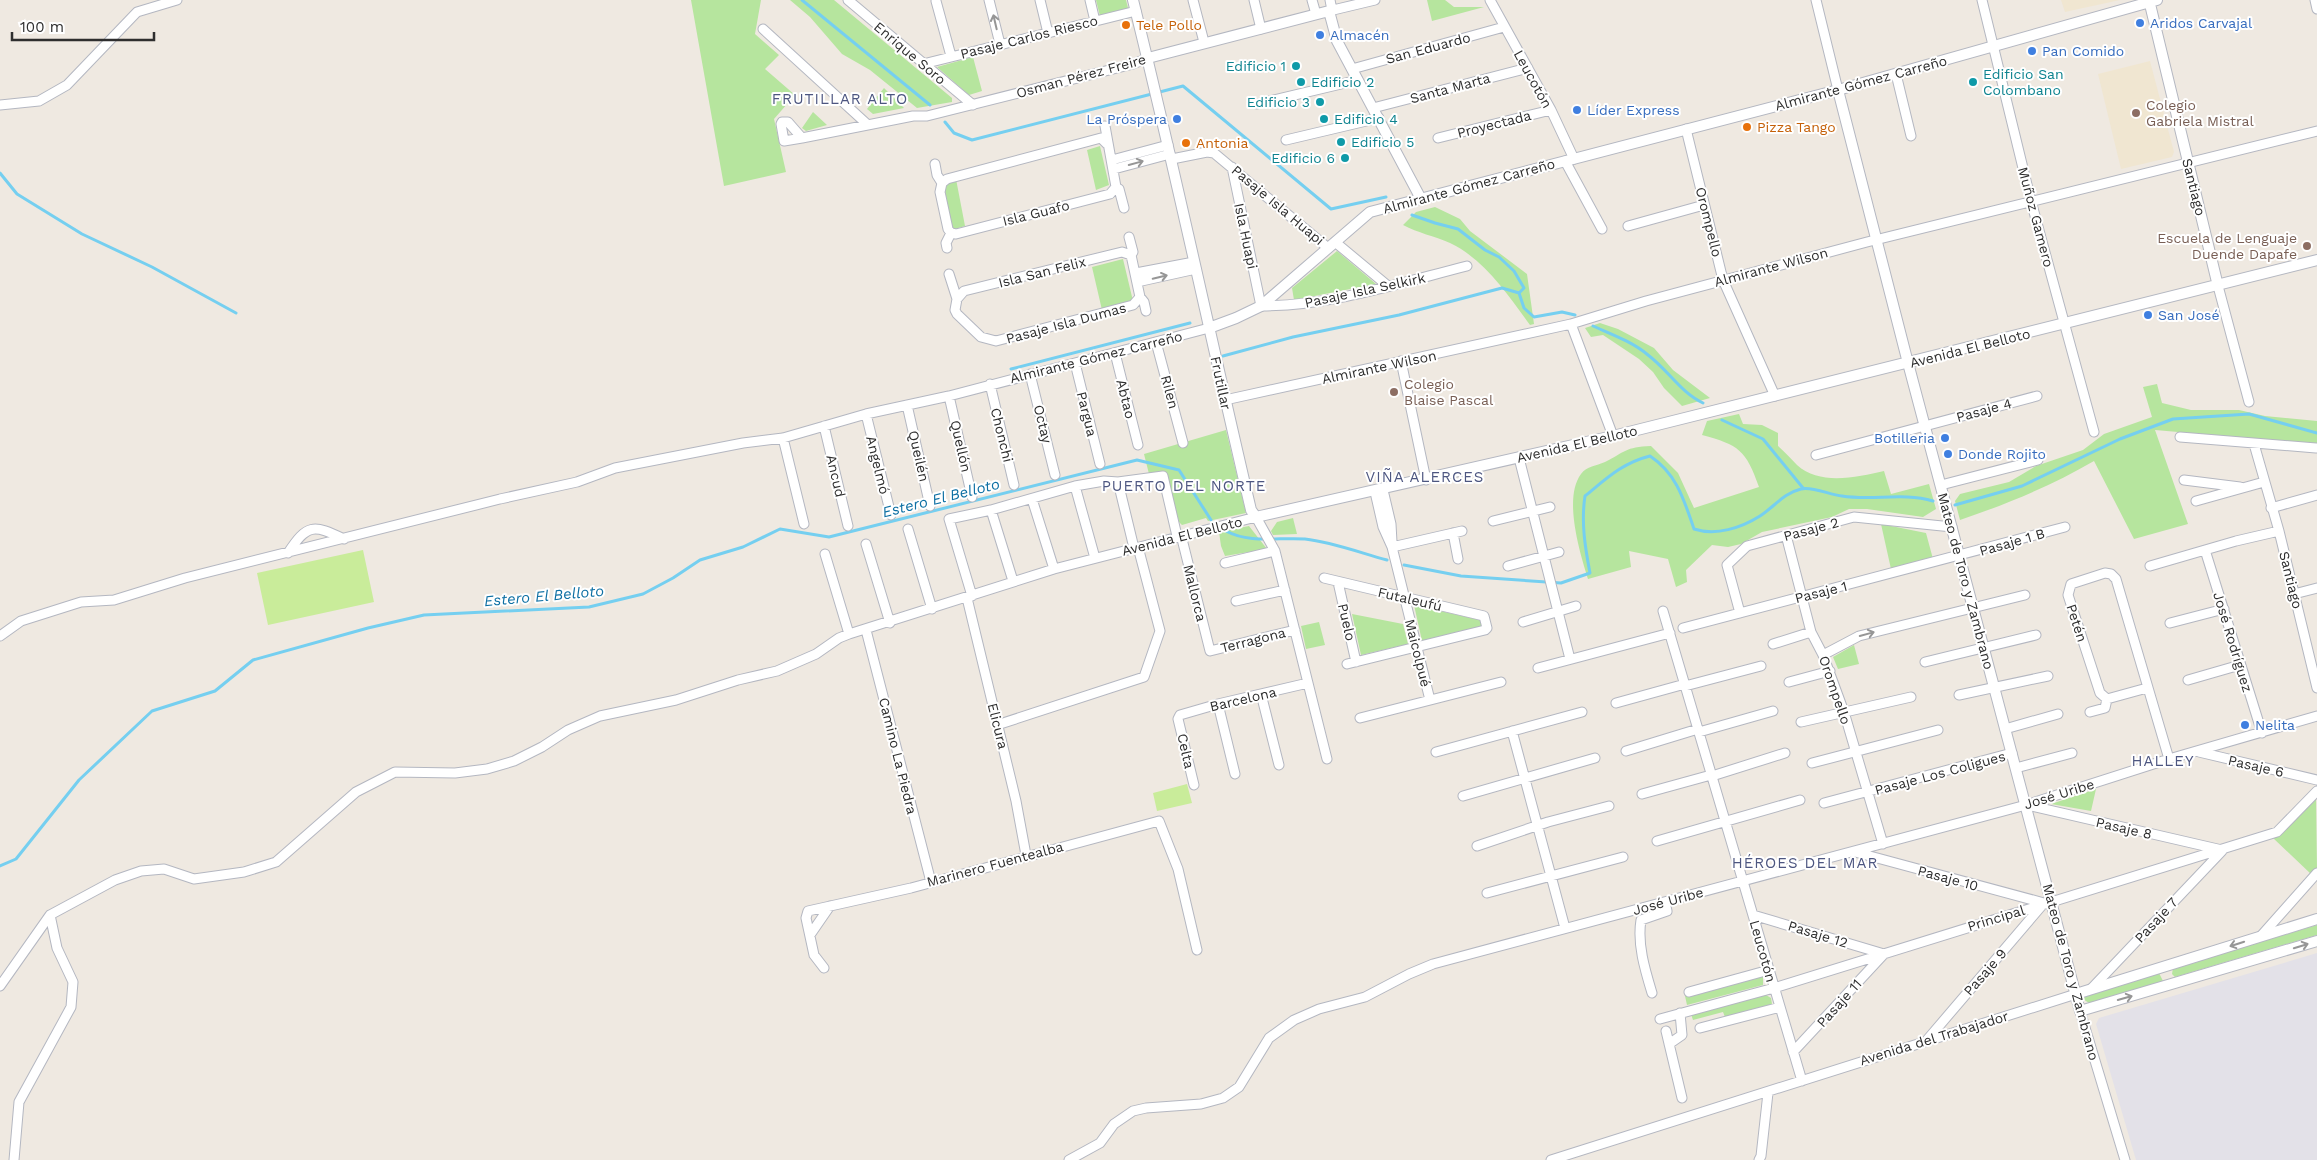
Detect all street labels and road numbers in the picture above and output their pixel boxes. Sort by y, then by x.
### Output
street label: Pasaje Carlos Riesco [959,12,1099,62]
street label: Enrique Soro [871,18,949,88]
street label: San Eduardo [1384,29,1472,67]
street label: Leucotón [1511,47,1555,111]
street label: Osman Pérez Freire [1014,51,1148,101]
street label: Almirante Gómez Carreño [1773,52,1949,114]
street label: Santa Marta [1408,70,1492,106]
street label: Proyectada [1455,107,1533,141]
street label: Almirante Gómez Carreño [1381,155,1557,217]
street label: Santiago [2179,157,2209,217]
street label: Pasaje Isla Huapi [1228,161,1328,249]
street label: Muñoz Gamero [2015,165,2057,269]
street label: Orompello [1693,185,1725,259]
street label: Isla Guafo [1001,197,1071,229]
street label: Isla Huapi [1231,201,1261,271]
street label: Almirante Wilson [1712,244,1830,290]
street label: Isla San Felix [997,253,1087,291]
street label: Pasaje Isla Selkirk [1303,269,1427,311]
street label: Pasaje Isla Dumas [1004,299,1128,347]
street label: Avenida El Belloto [1908,325,2032,371]
street label: Almirante Gómez Carreño [1008,328,1184,386]
street label: Almirante Wilson [1320,347,1438,387]
street label: Frutillar [1208,355,1235,411]
street label: Rilen [1158,374,1182,410]
street label: Abtao [1113,378,1139,420]
street label: Pargua [1074,390,1100,438]
street label: Pasaje 4 [1954,395,2014,425]
street label: Octay [1031,403,1056,446]
street label: Chonchi [988,406,1016,464]
street label: Quellón [947,418,975,474]
street label: Avenida El Belloto [1515,422,1639,466]
street label: Queilén [905,429,933,483]
street label: Angelmó [863,434,893,496]
street label: Ancud [823,453,849,499]
street label: Mateo de Toro y Zambrano [1935,491,1997,671]
street label: Avenida El Belloto [1120,513,1244,559]
street label: Pasaje 2 [1782,514,1840,544]
street label: Pasaje 1 B [1977,525,2047,559]
street label: Santiago [2276,550,2306,610]
street label: Mallorca [1180,563,1210,623]
street label: Pasaje 1 [1793,578,1849,606]
street label: Futaleufú [1376,584,1444,614]
street label: José Rodríguez [2210,590,2256,694]
street label: Puelo [1335,602,1359,642]
street label: Petén [2063,602,2091,644]
street label: Maicolpué [1402,617,1434,689]
street label: Terragona [1219,624,1287,656]
street label: Orompello [1816,654,1854,726]
street label: Barcelona [1208,684,1278,714]
street label: Camino La Piedra [876,696,920,816]
street label: Elicura [985,701,1011,751]
street label: Celta [1174,732,1198,770]
street label: Pasaje Los Coligues [1873,748,2007,798]
street label: Pasaje 6 [2226,752,2286,780]
street label: José Uribe [2022,776,2096,812]
street label: Pasaje 8 [2094,814,2154,842]
street label: Marinero Fuentealba [925,838,1065,890]
street label: Pasaje 10 [1916,862,1980,894]
street label: Mateo de Toro y Zambrano [2040,882,2102,1062]
street label: José Uribe [1631,884,1705,918]
street label: Pasaje 7 [2131,894,2181,946]
street label: Principal [1965,901,2027,934]
street label: Pasaje 12 [1786,917,1850,951]
street label: Leucotón [1746,918,1780,984]
street label: Pasaje 9 [1960,945,2010,999]
street label: Pasaje 11 [1813,976,1865,1030]
street label: Avenida del Trabajador [1858,1008,2011,1068]

